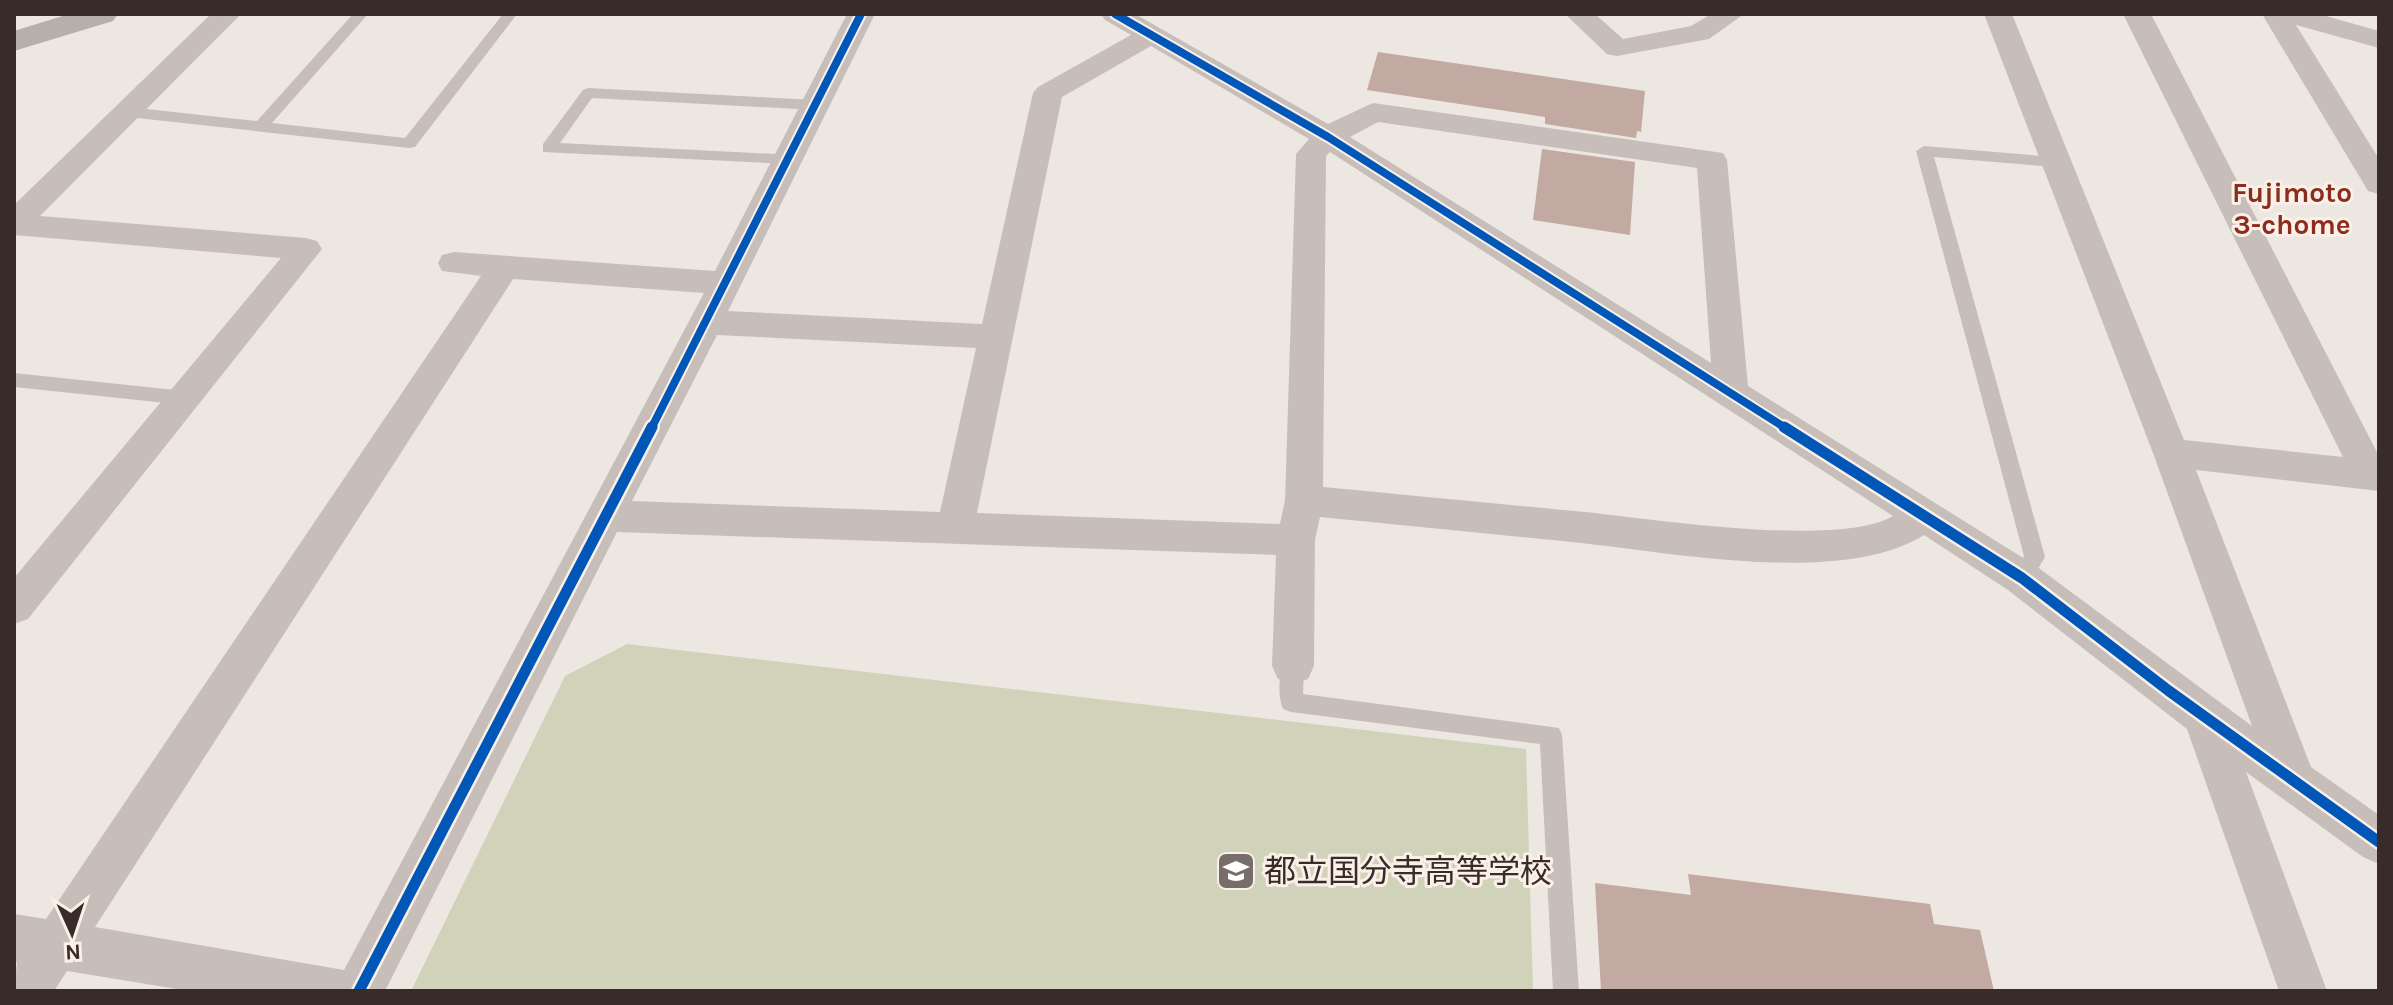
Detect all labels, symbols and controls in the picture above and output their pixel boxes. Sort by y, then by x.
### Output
district label: Fujimoto 3-chome [2232,176,2352,241]
school or university icon: 都立国分寺高等学校 [1215,850,1257,892]
place label: 都立国分寺高等学校 [1264,853,1552,890]
north arrow [32,893,112,973]
text: N [64,939,82,965]

